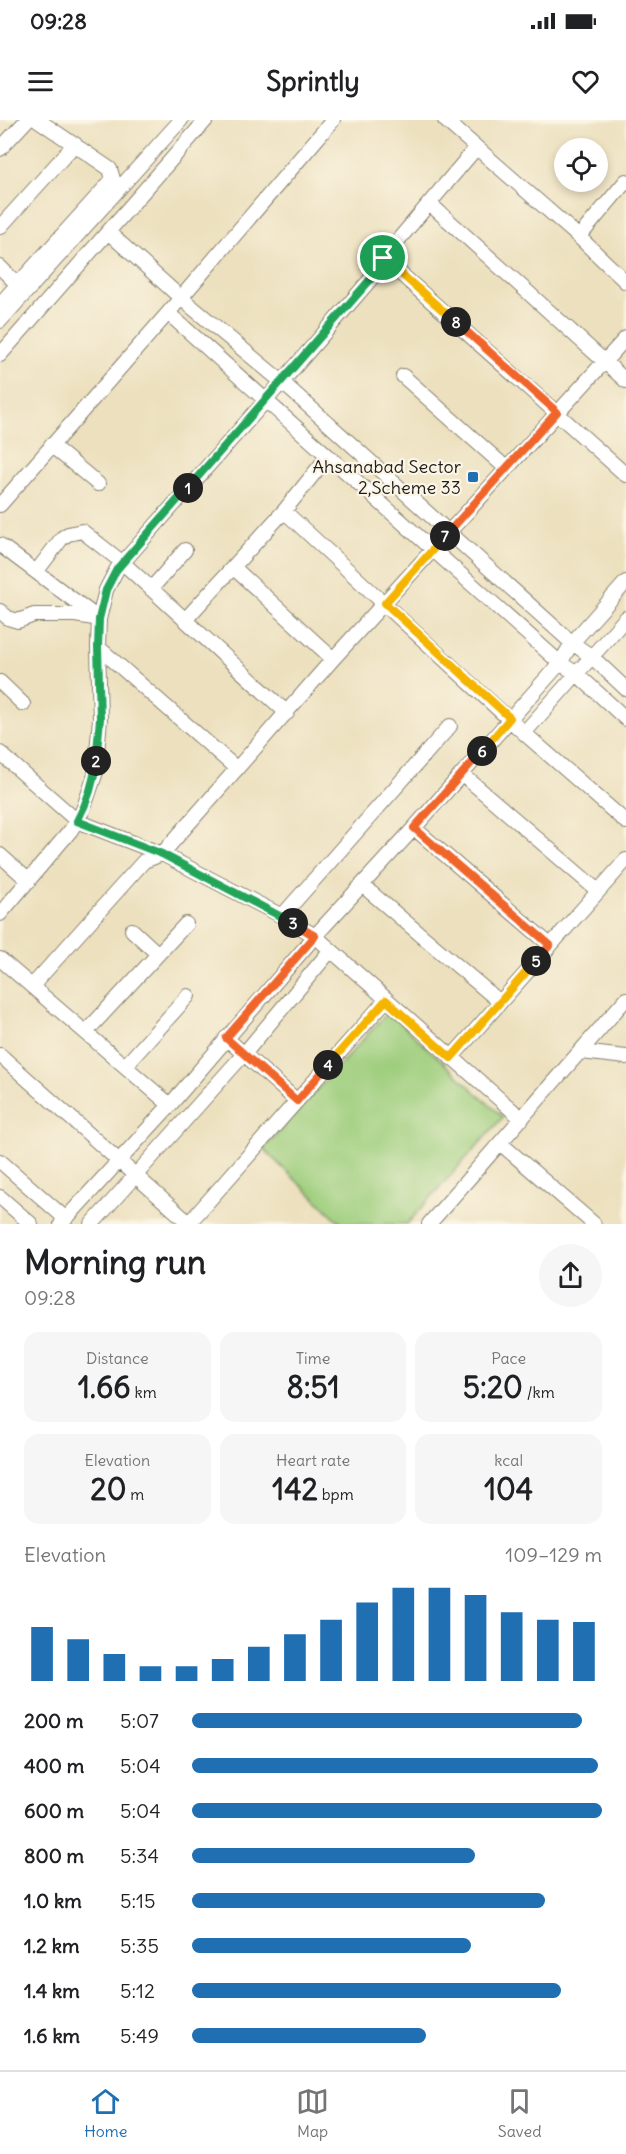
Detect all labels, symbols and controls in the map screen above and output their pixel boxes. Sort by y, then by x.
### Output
text: 09:28 [30,7,87,35]
text: Sprintly [266,64,360,98]
icon: menu [24,65,57,98]
icon: heart [569,65,602,98]
map controls [554,138,608,192]
button: locate [554,138,608,192]
pin [357,232,408,283]
icon: arrive [366,241,399,274]
pin: 8 [441,307,471,337]
text: 8 [451,312,461,332]
place label: Ahsanabad Sector 2,Scheme 33 [312,455,462,499]
marker: Ahsanabad Sector 2,Scheme 33 [466,470,480,484]
pin: 1 [173,473,203,503]
text: 1 [185,478,191,498]
pin: 7 [430,521,460,551]
text: 7 [441,526,449,546]
pin: 6 [467,736,497,766]
text: 6 [477,741,487,761]
pin: 2 [81,746,111,776]
text: 2 [92,751,100,771]
pin: 3 [278,908,308,938]
text: 3 [288,913,298,933]
pin: 5 [521,946,551,976]
text: 5 [531,951,541,971]
pin: 4 [313,1050,343,1080]
text: 4 [323,1055,333,1075]
text: Morning run [24,1241,206,1283]
button: share [539,1244,602,1307]
text: 09:28 [24,1285,76,1310]
text: Distance [86,1348,149,1368]
text: Time [296,1348,330,1368]
text: Pace [491,1348,526,1368]
text: 1.66 [78,1368,131,1406]
text: 8:51 [286,1368,340,1406]
text: 5:20 [463,1368,523,1406]
text: km [131,1382,157,1402]
text: /km [523,1382,555,1402]
text: Elevation [84,1450,150,1470]
text: Heart rate [276,1450,350,1470]
text: kcal [494,1450,523,1470]
text: 20 [90,1470,127,1508]
text: 142 [272,1470,318,1508]
text: 104 [484,1470,533,1508]
text: m [127,1484,144,1504]
text: bpm [318,1484,354,1504]
text: Elevation [24,1542,106,1567]
text: 109–129 m [505,1542,602,1567]
text: 200 m [24,1708,84,1733]
text: 5:07 [120,1708,159,1733]
text: 400 m [24,1753,84,1778]
text: 5:04 [120,1753,161,1778]
text: 600 m [24,1798,84,1823]
text: 5:04 [120,1798,161,1823]
text: 800 m [24,1843,84,1868]
text: 5:34 [120,1843,159,1868]
text: 1.0 km [24,1888,82,1913]
text: 5:15 [120,1888,155,1913]
text: 1.2 km [24,1933,80,1958]
text: 5:35 [120,1933,159,1958]
text: 1.4 km [24,1978,80,2003]
text: 5:12 [120,1978,155,2003]
text: 1.6 km [24,2023,80,2048]
text: 5:49 [120,2023,159,2048]
tab: Home [84,2085,127,2141]
tab: Map [296,2085,329,2141]
tab: Saved [498,2085,542,2141]

